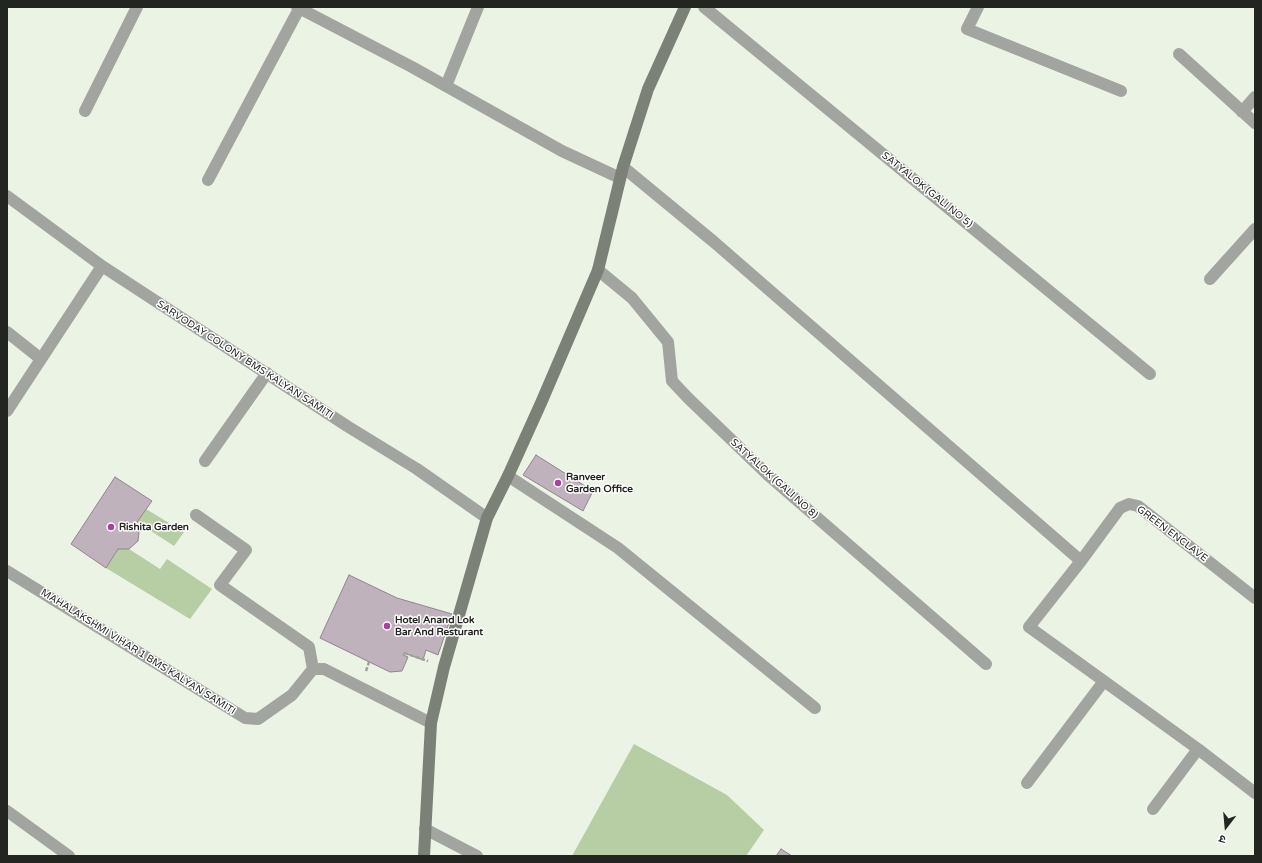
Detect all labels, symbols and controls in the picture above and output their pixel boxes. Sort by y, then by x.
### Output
street label: SATYALOK (GALI NO 5) [879,150,975,230]
street label: SARVODAY COLONY BMS KALYAN SAMITI [155,298,335,422]
street label: SATYALOK (GALI NO 8) [728,437,820,521]
place label: Ranveer Garden Office [566,471,633,494]
marker: Ranveer Garden Office [553,478,563,488]
street label: GREEN ENCLAVE [1134,504,1210,564]
place label: Rishita Garden [119,521,189,533]
marker: Rishita Garden [106,522,116,532]
street label: MAHALAKSHMI VIHAR 1 BMS KALYAN SAMITI [38,587,238,717]
place label: Hotel Anand Lok Bar And Resturant [395,614,483,638]
marker: Hotel Anand Lok Bar And Resturant [382,621,392,631]
north arrow [1206,807,1246,847]
text: उ [1218,832,1227,846]

